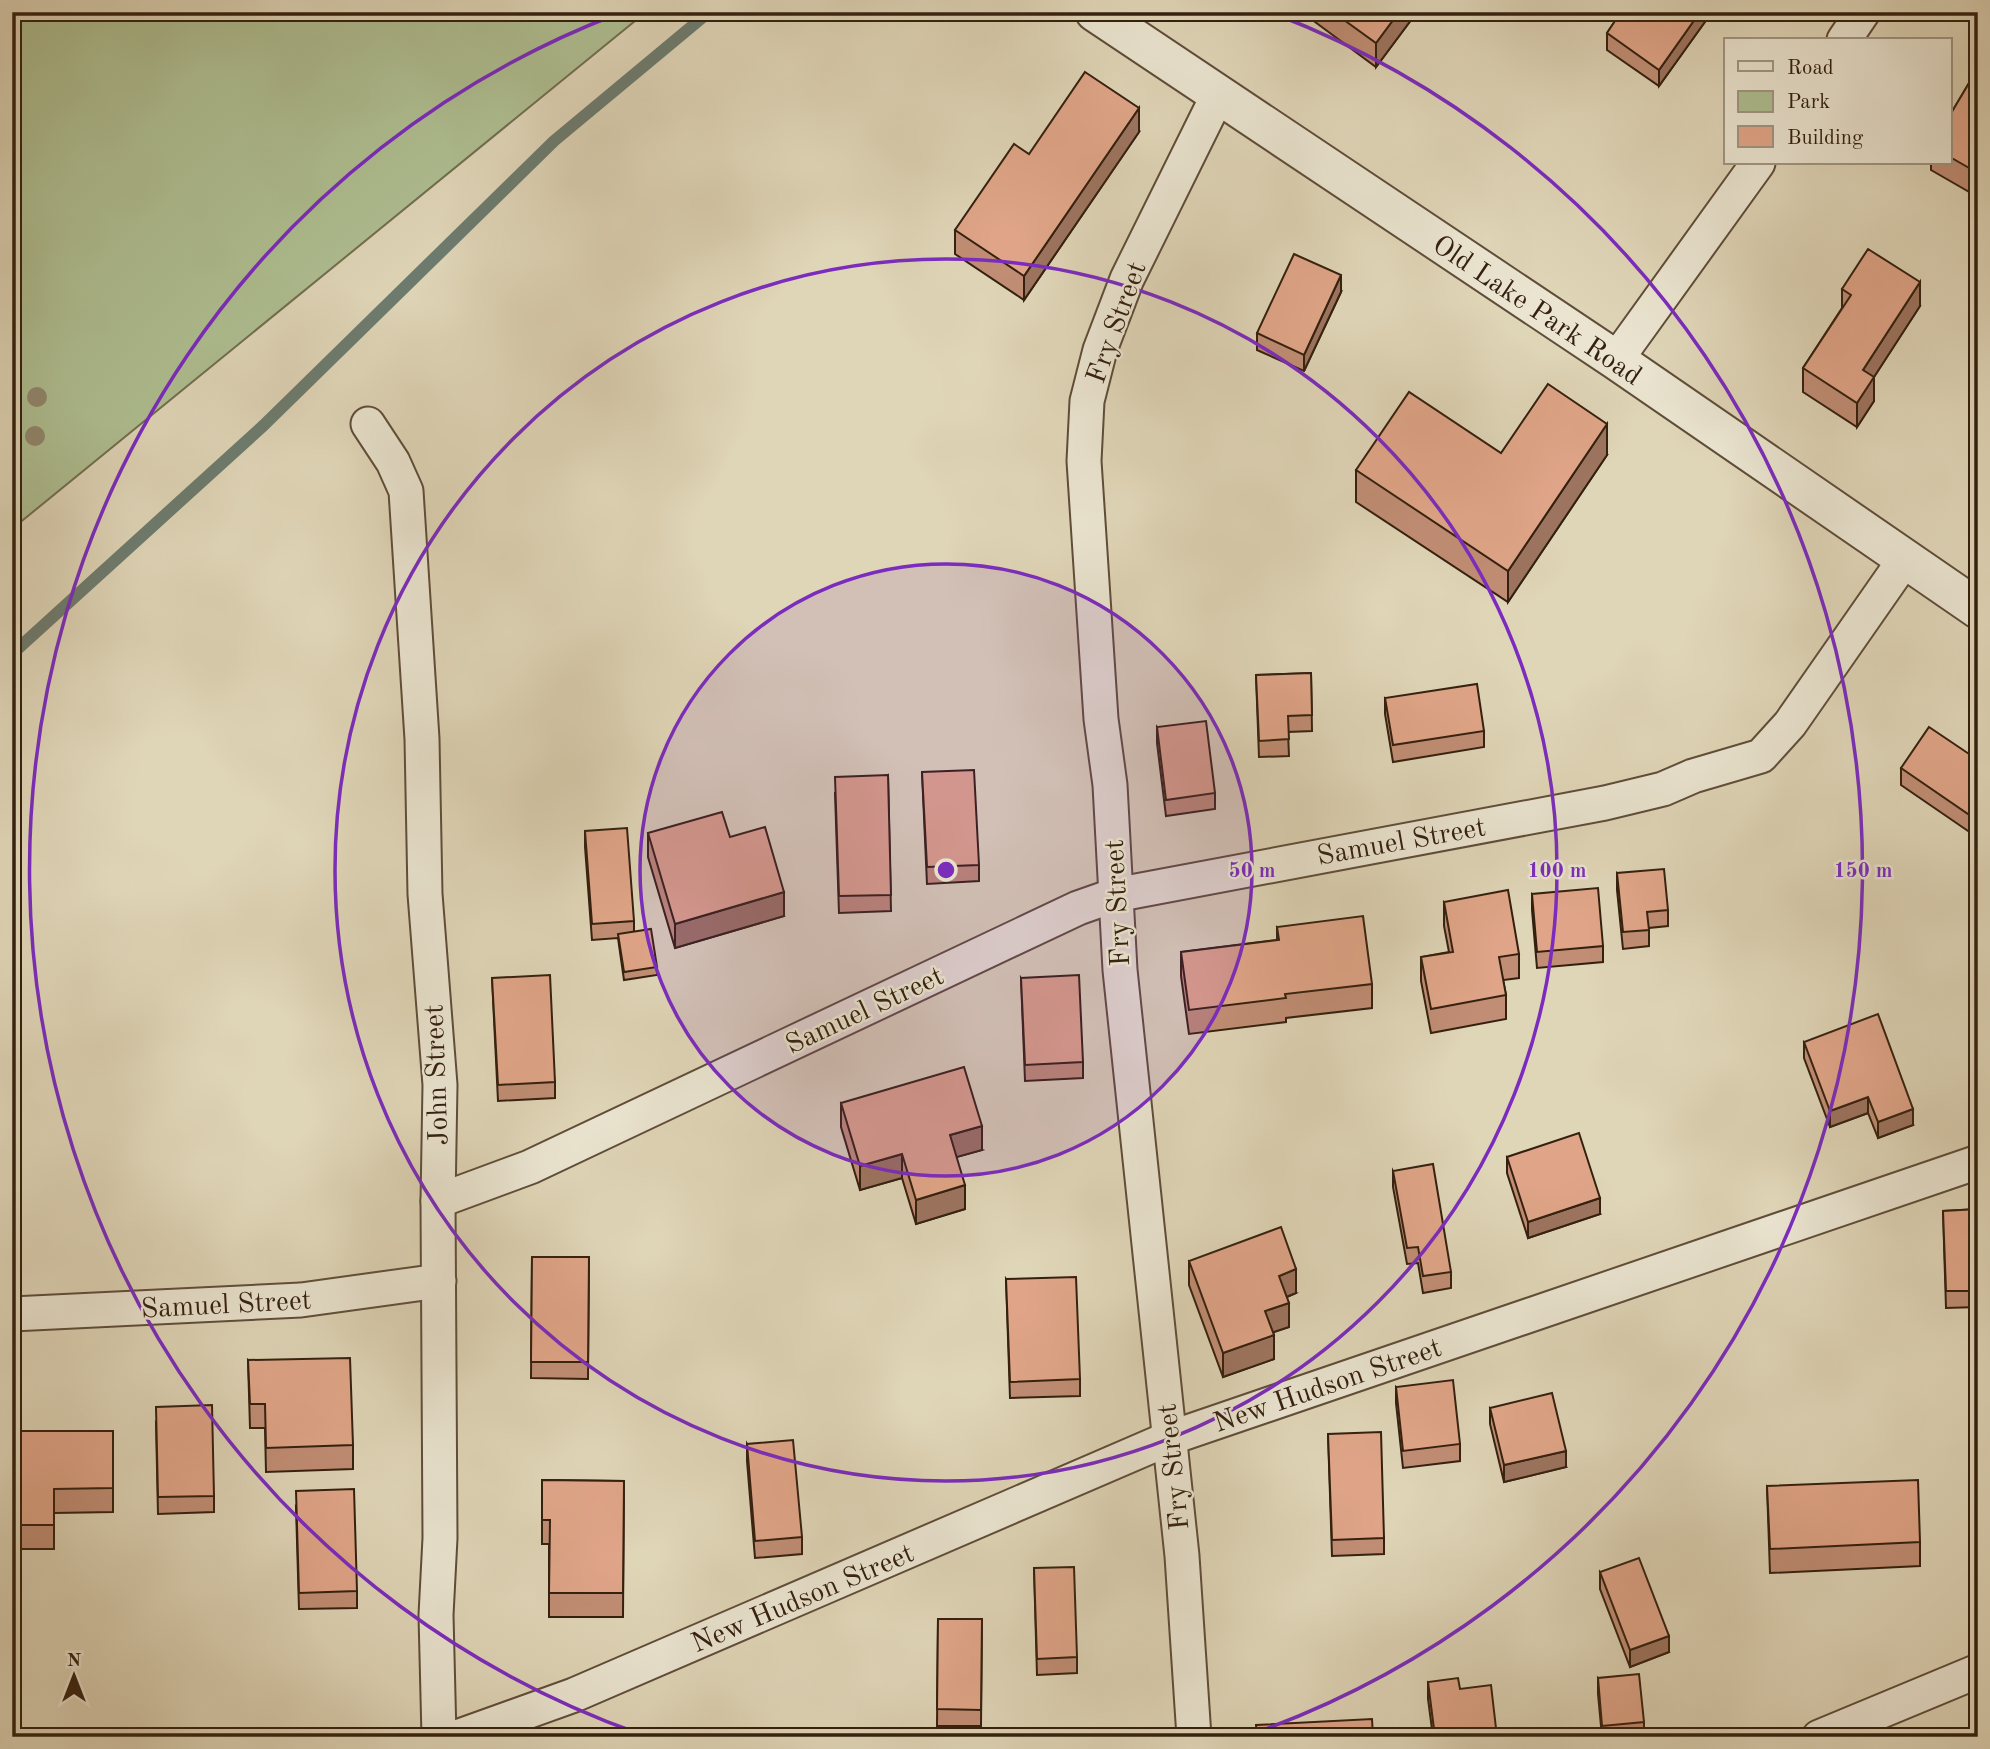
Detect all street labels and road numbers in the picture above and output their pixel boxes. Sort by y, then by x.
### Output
street label: Old Lake Park Road [1427,231,1646,392]
street label: Fry Street [1083,258,1153,388]
street label: Samuel Street [1315,814,1488,872]
street label: Fry Street [1102,839,1136,967]
street label: Samuel Street [782,963,949,1061]
street label: John Street [422,1004,454,1146]
street label: Samuel Street [140,1288,312,1324]
street label: New Hudson Street [1211,1335,1445,1439]
street label: Fry Street [1154,1402,1196,1531]
street label: New Hudson Street [688,1540,919,1659]

